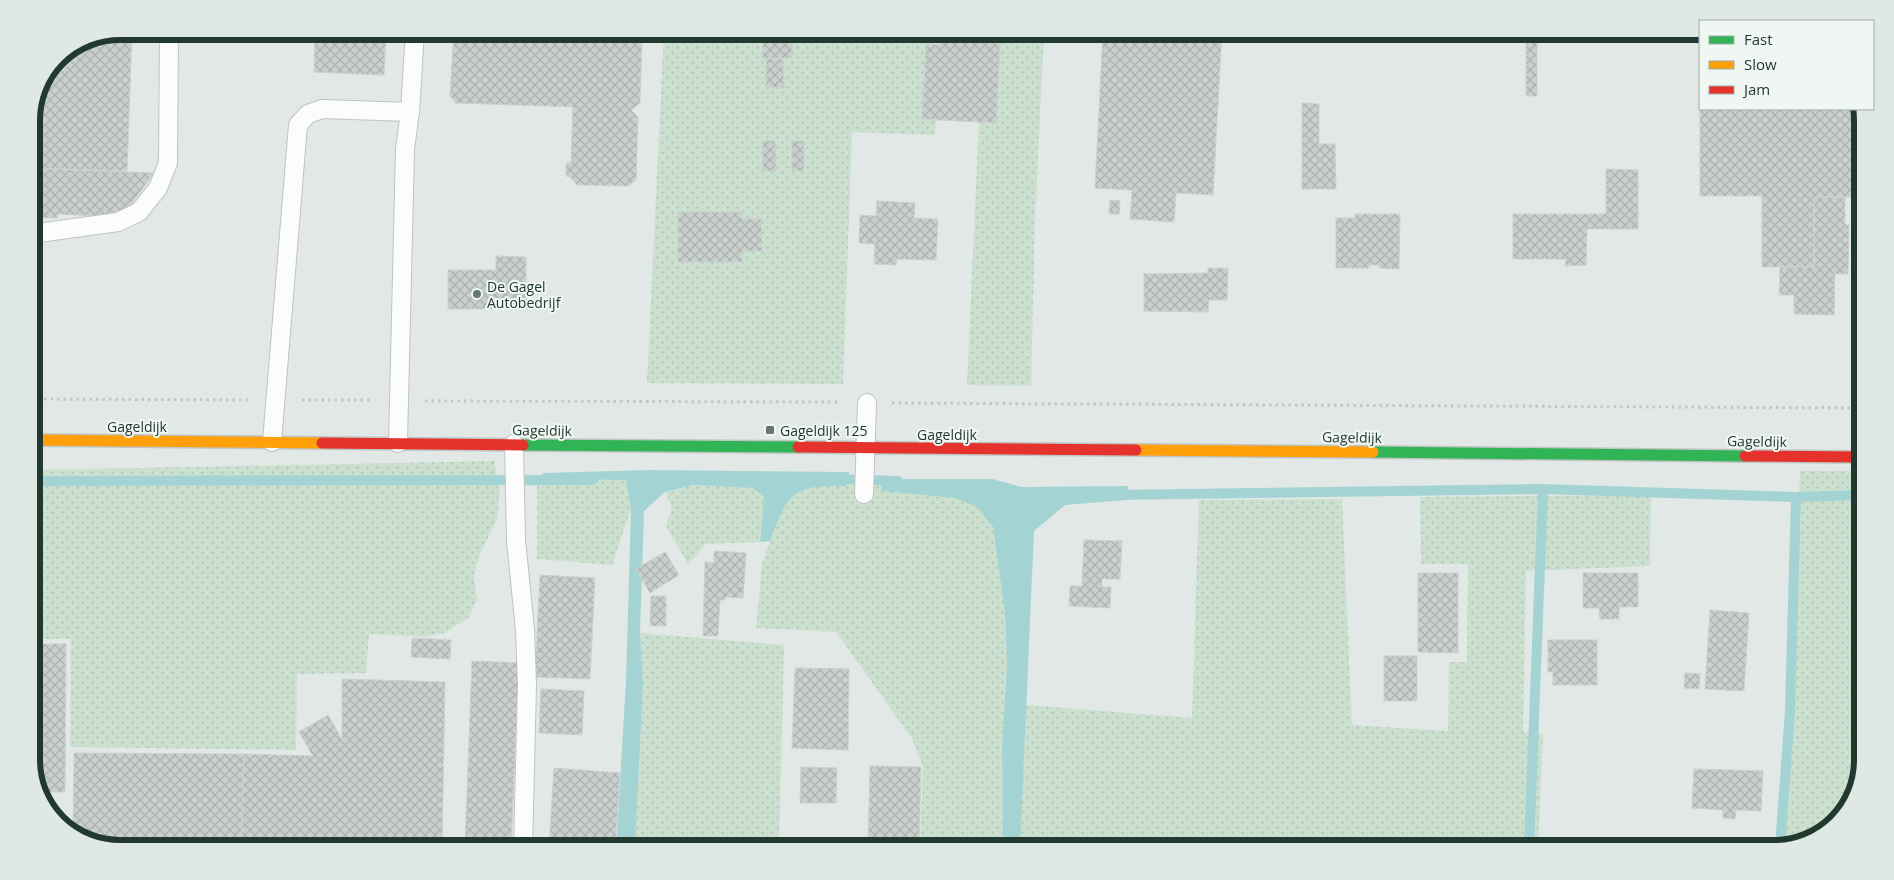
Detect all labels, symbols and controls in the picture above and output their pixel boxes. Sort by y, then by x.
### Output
legend [1699,20,1874,110]
text: Fast [1744,29,1773,49]
text: Slow [1744,54,1777,74]
text: Jam [1742,79,1770,99]
place label: De Gagel Autobedrijf [487,277,562,312]
marker: De Gagel Autobedrijf [471,288,483,300]
street label: Gageldijk [107,417,168,436]
street label: Gageldijk [512,420,573,440]
place label: Gageldijk 125 [780,421,868,440]
marker: Gageldijk 125 [764,424,776,436]
street label: Gageldijk [917,425,978,444]
street label: Gageldijk [1322,427,1383,447]
street label: Gageldijk [1727,431,1788,451]

